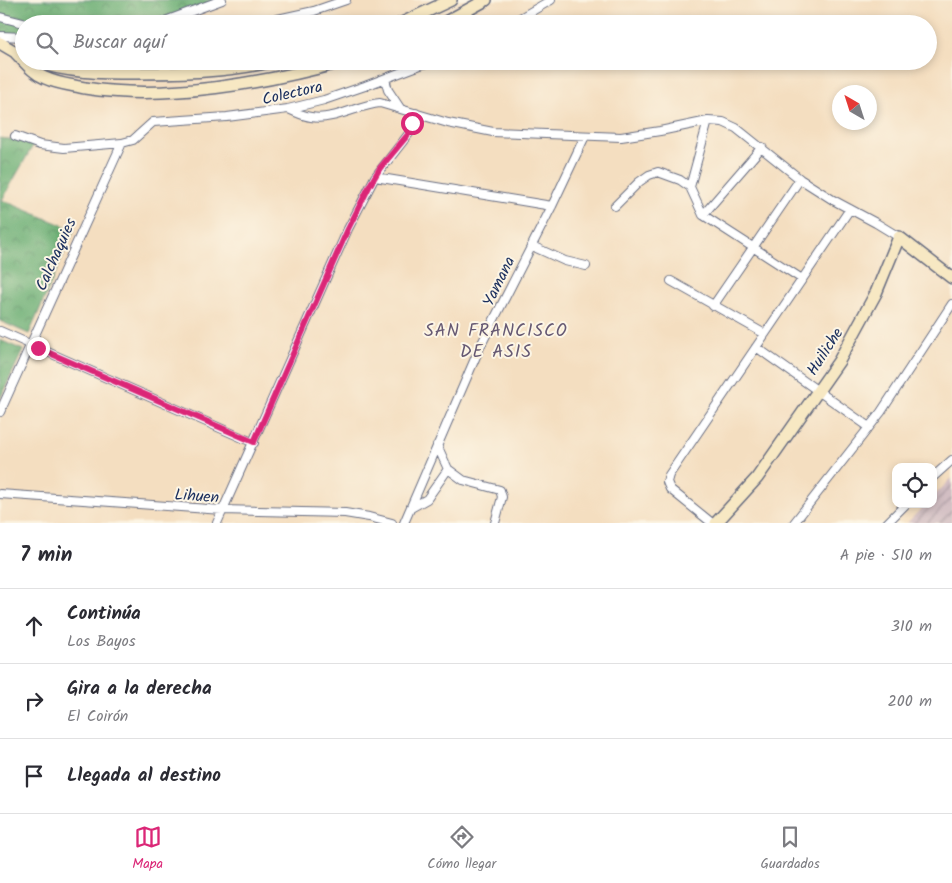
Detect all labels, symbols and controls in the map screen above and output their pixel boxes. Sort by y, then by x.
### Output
search box [15,15,937,70]
text: Buscar aquí [73,28,165,58]
icon: search [33,29,61,57]
street label: Colectora [260,74,325,113]
north arrow [832,85,877,130]
route start [401,112,424,135]
street label: Calchaquies [29,214,84,295]
street label: Yamana [476,252,522,311]
district label: SAN FRANCISCO DE ASIS [424,317,568,367]
street label: Huiliche [800,323,850,381]
route end [27,337,50,360]
map controls [892,463,937,508]
button: locate [892,463,937,508]
street label: Lihuen [174,482,220,511]
text: 7 min [20,539,72,572]
text: A pie · 510 m [840,543,932,568]
text: Continúa [67,599,141,629]
icon: ahead [20,612,48,640]
text: 310 m [891,614,932,639]
text: Los Bayos [67,629,135,654]
text: Gira a la derecha [67,674,212,704]
icon: right [20,687,48,715]
text: 200 m [888,689,932,714]
text: El Coirón [67,704,128,729]
text: Llegada al destino [67,761,221,791]
icon: arrive [20,762,48,790]
tab: Mapa [132,823,163,875]
tab: Cómo llegar [427,823,496,875]
tab: Guardados [760,823,820,875]

